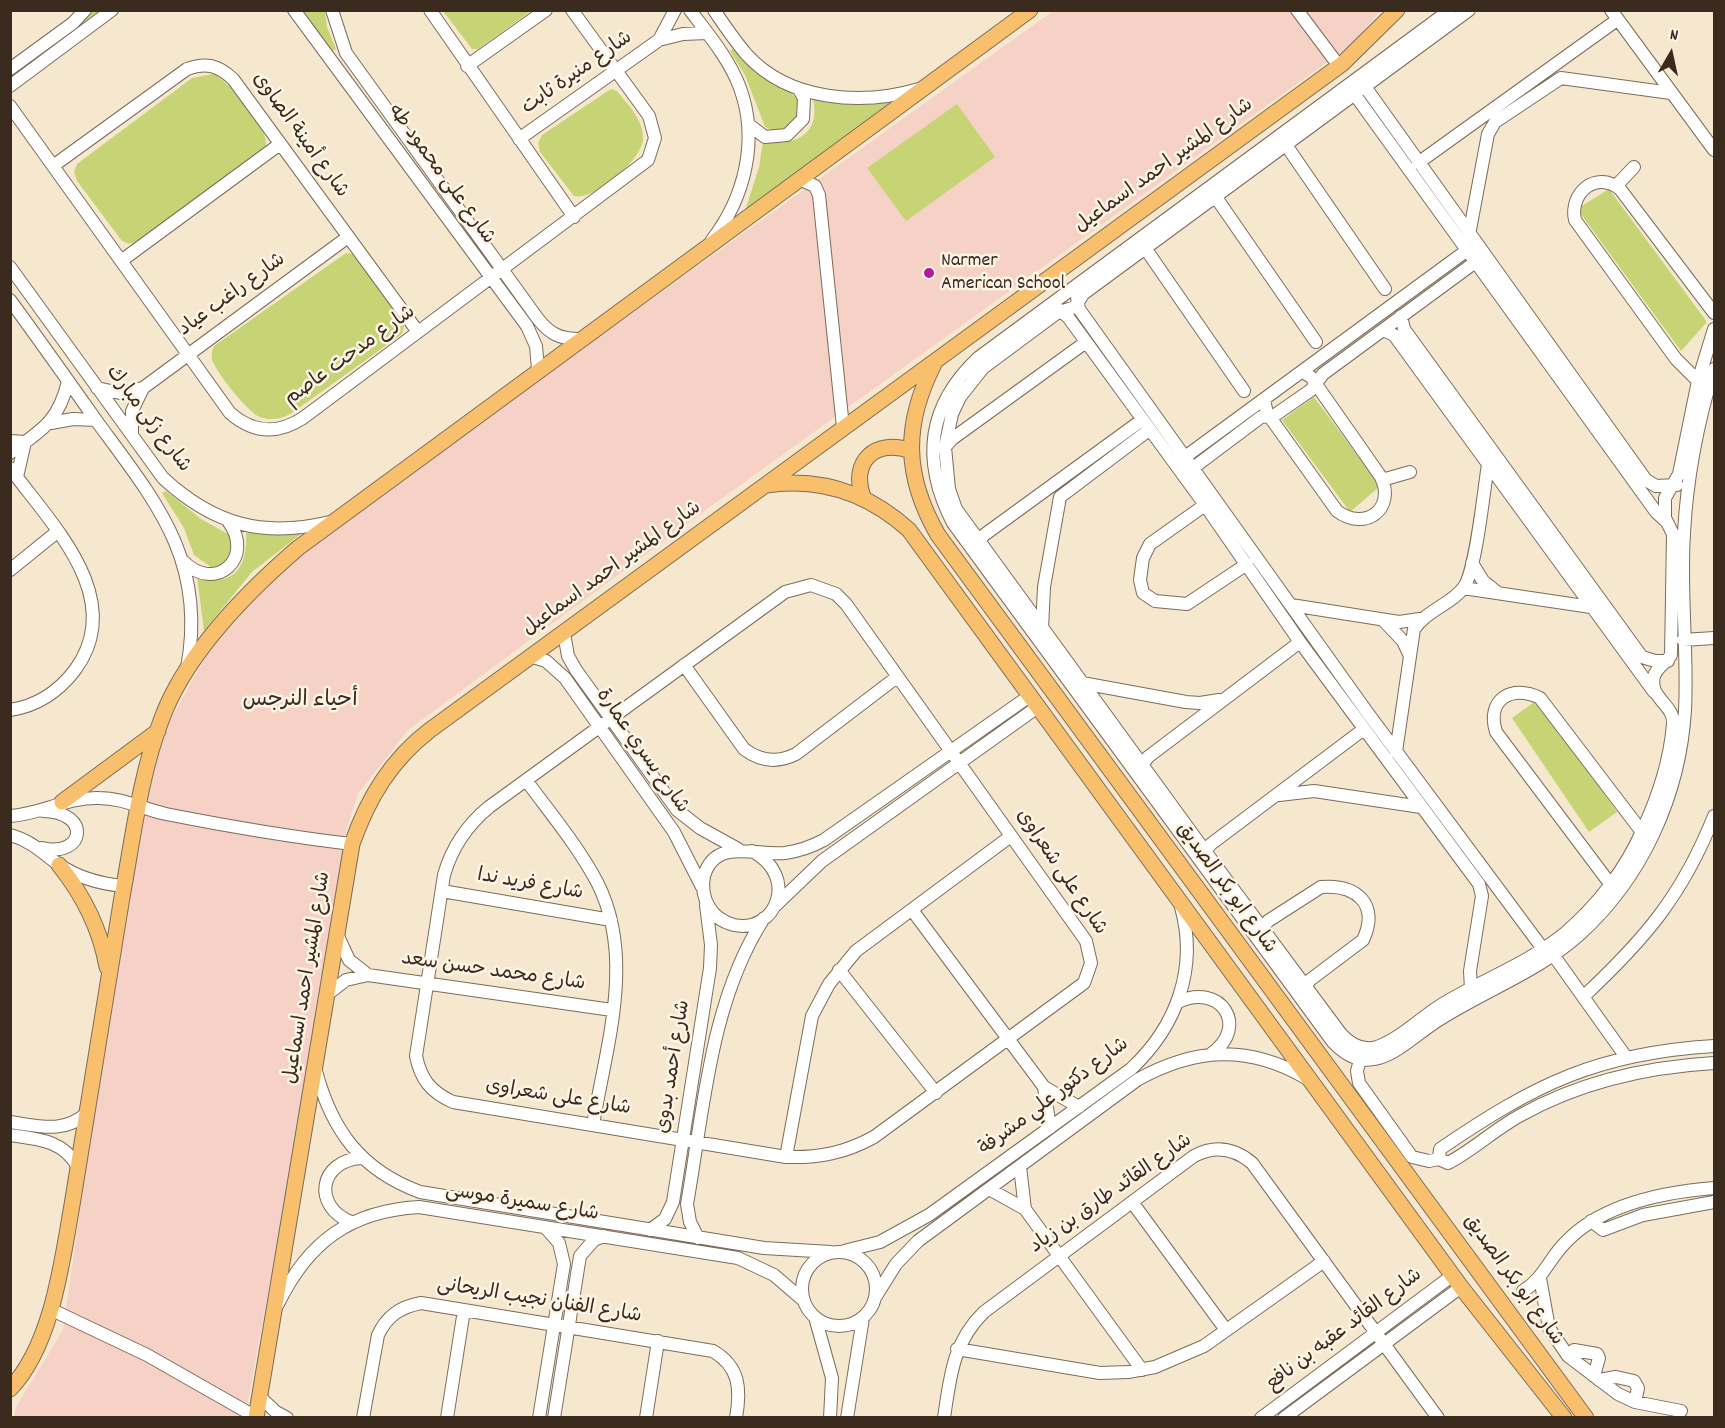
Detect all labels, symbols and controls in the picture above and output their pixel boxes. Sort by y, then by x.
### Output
north arrow [1641,24,1701,84]
text: N [1668,24,1680,48]
street label: شارع منيرة ثابت [518,27,638,121]
street label: شارع أمينة الصاوى [245,69,353,203]
street label: شارع المشير احمد اسماعيل [1071,94,1259,240]
street label: شارع على محمود طه [381,100,499,250]
street label: شارع راغب عياد [175,249,291,343]
place label: Narmer American School [941,250,1065,297]
marker: Narmer American School [922,266,936,280]
street label: شارع مدحت عاصم [281,301,421,413]
street label: شارع زكى مبارك [99,362,195,478]
street label: شارع المشير احمد اسماعيل [519,497,707,643]
street label: شارع يسري عمارة [589,685,693,819]
district label: أحياء النرجس [242,689,358,715]
street label: شارع على شعراوى [1009,805,1111,941]
street label: شارع ابو بكر الصديق [1169,819,1281,959]
street label: شارع فريد ندا [475,865,585,907]
street label: شارع المشير احمد اسماعيل [280,870,338,1086]
street label: شارع محمد حسن سعد [399,948,587,998]
street label: شارع أحمد بدوى [653,999,697,1135]
street label: شارع دكتور علي مشرفة [975,1034,1135,1162]
street label: شارع على شعراوى [484,1076,632,1122]
street label: شارع القائد طارق بن زياد [1026,1130,1198,1260]
street label: شارع سميرة موسى [444,1180,600,1228]
street label: شارع ابو بكر الصديق [1456,1211,1568,1351]
street label: شارع القائد عقبه بن نافع [1262,1264,1428,1398]
street label: شارع الفنان نجيب الريحانى [435,1274,643,1330]

